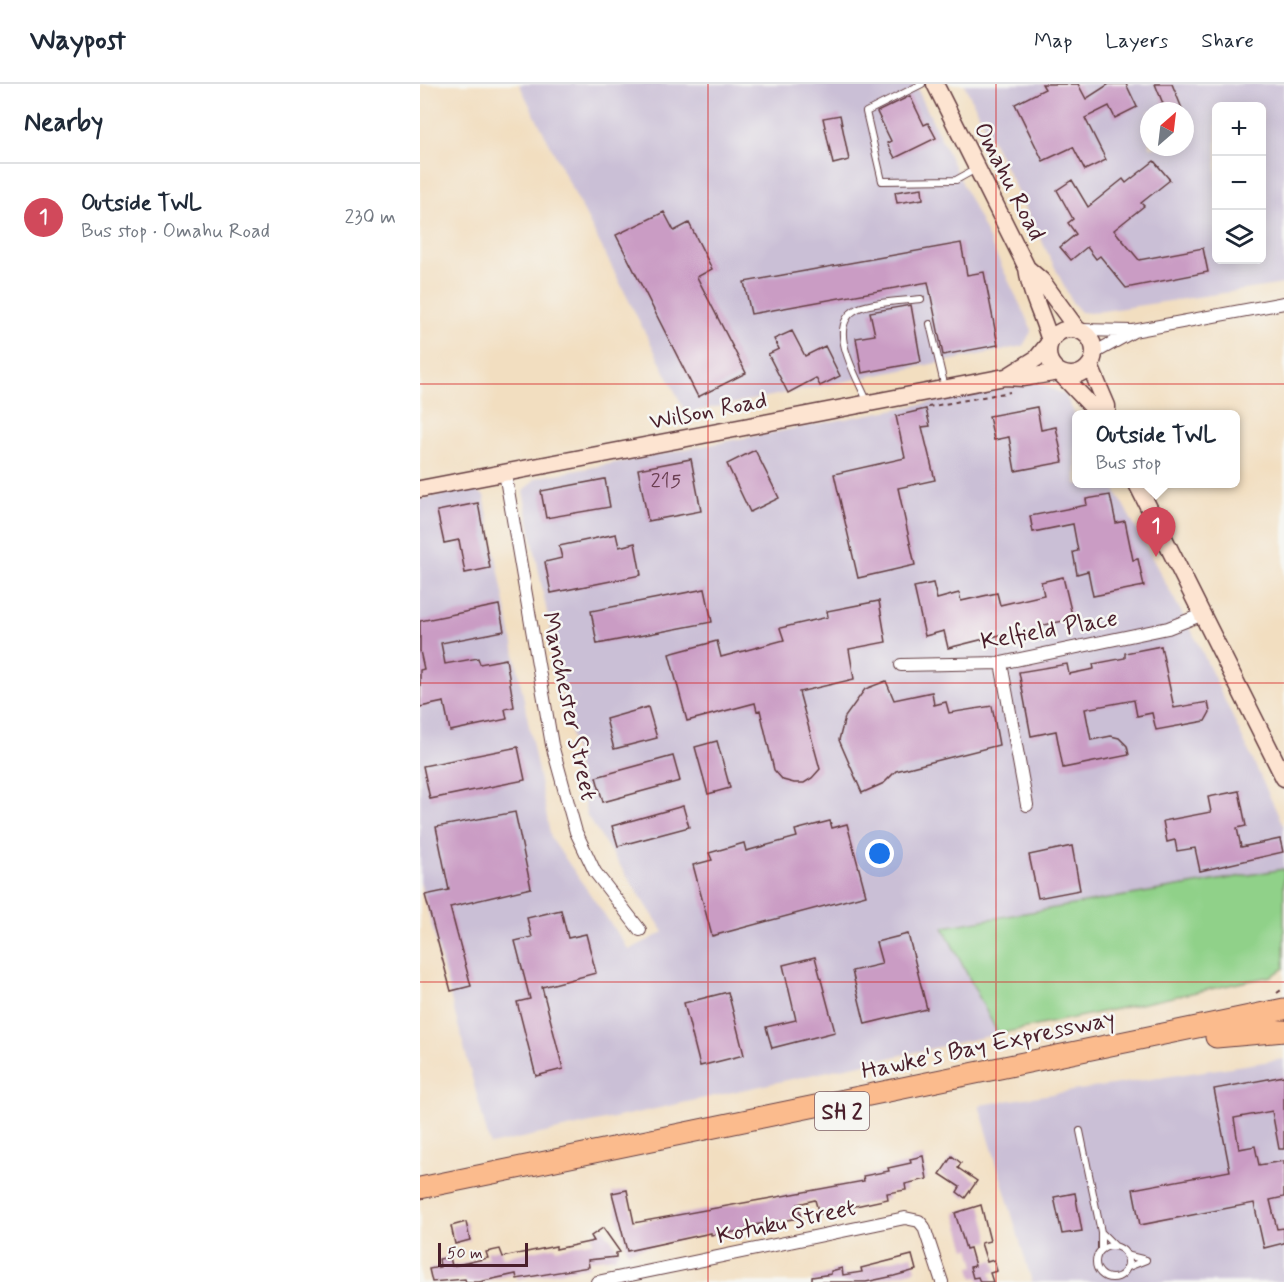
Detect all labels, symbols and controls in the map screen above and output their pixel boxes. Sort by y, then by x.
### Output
text: Waypost [30,23,126,60]
text: Map [1034,27,1072,55]
text: Layers [1105,27,1168,55]
text: Share [1201,27,1254,55]
north arrow [1140,102,1194,156]
map controls [1212,102,1266,264]
button: + [1212,102,1266,156]
text: Nearby [24,106,103,140]
street label: Omahu Road [966,117,1052,246]
button: − [1212,156,1266,210]
text: Outside TWL [81,190,202,218]
text: 1 [39,204,48,231]
text: 230 m [344,204,396,231]
button: layers [1212,210,1266,264]
text: Bus stop · Omahu Road [81,218,270,245]
street label: Wilson Road [647,385,770,438]
popup [1072,410,1240,488]
text: Outside TWL [1095,422,1217,450]
text: Bus stop [1095,450,1162,477]
house number: 215 [651,467,682,495]
pin: 1 [1136,508,1176,557]
street label: Kelfield Place [978,603,1120,658]
street label: Manchester Street [533,609,604,803]
your location [865,839,894,868]
street label: Hawke's Bay Expressway [859,1003,1118,1087]
road number: SH 2 [815,1092,869,1130]
street label: Kotuku Street [714,1193,859,1252]
scale bar [438,1240,528,1268]
text: 50 m [447,1243,483,1264]

